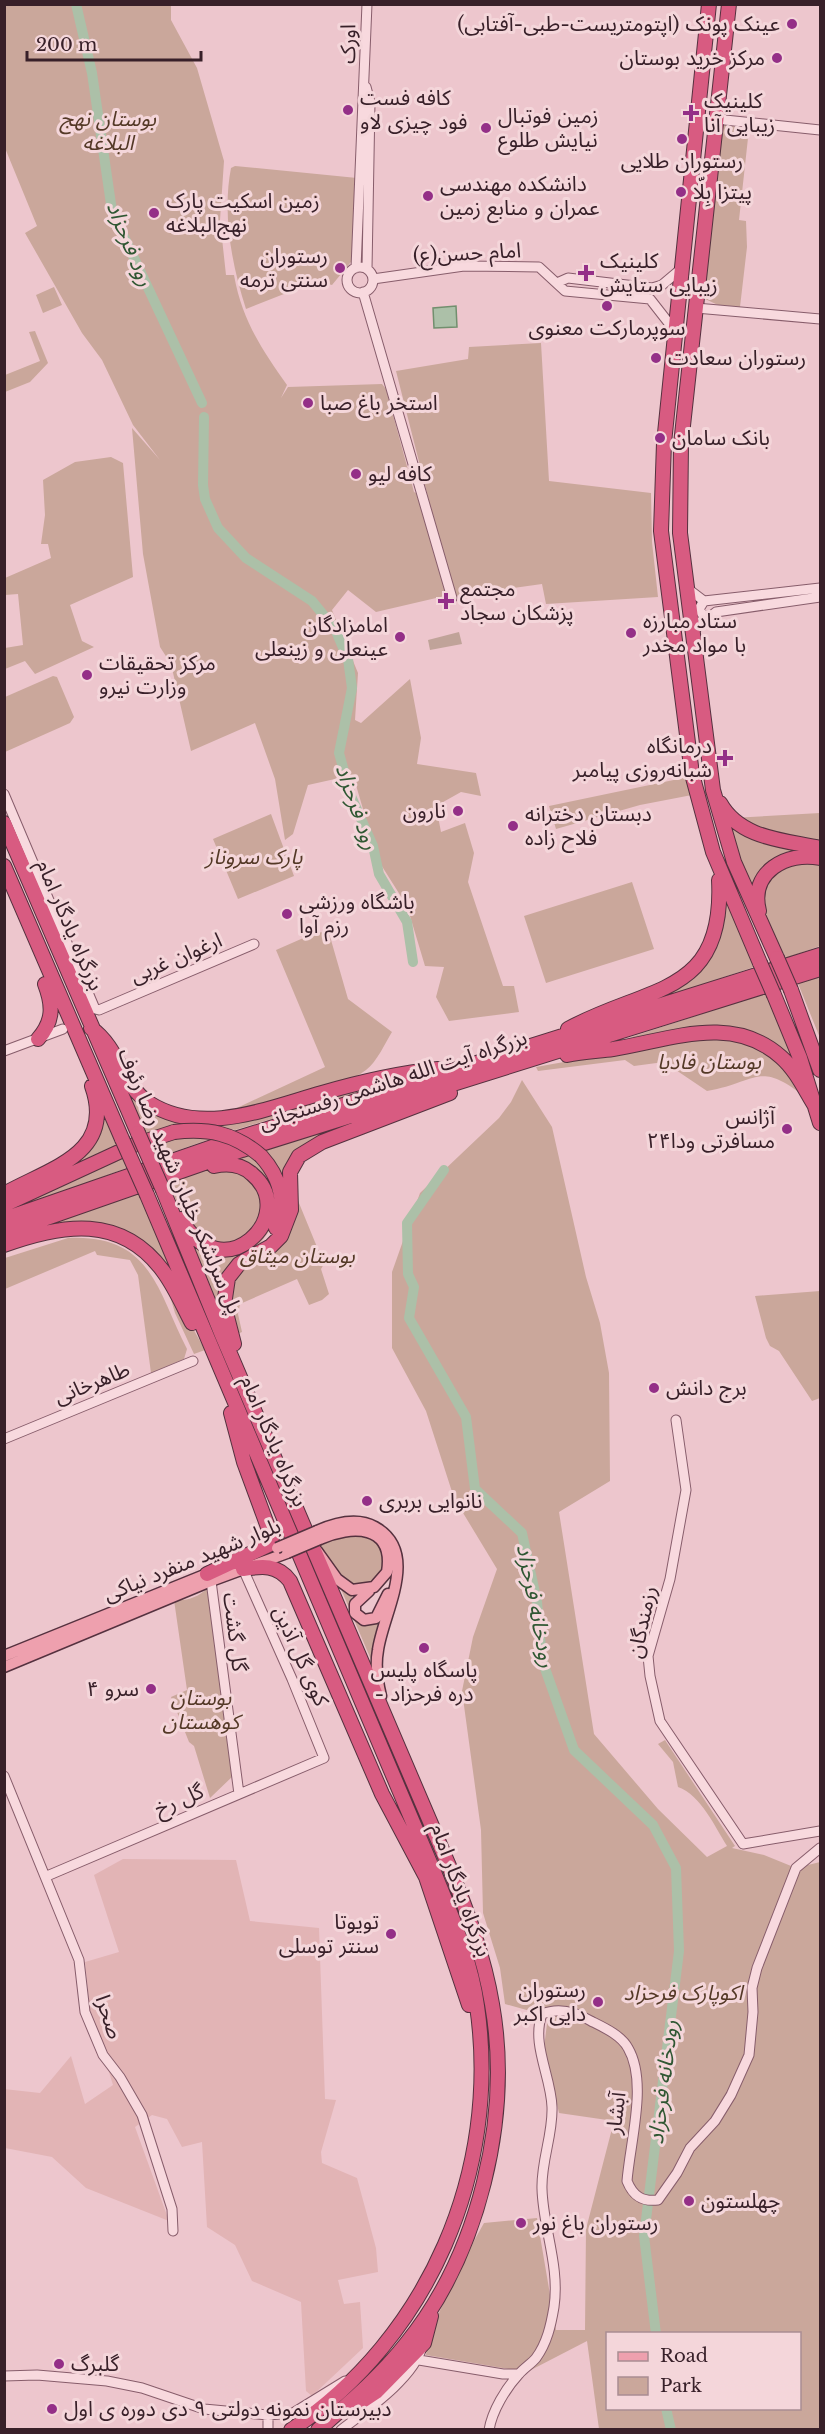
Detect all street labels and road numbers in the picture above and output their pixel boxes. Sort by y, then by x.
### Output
street label: اورک [335,24,361,64]
street label: امام حسن(ع) [412,237,522,272]
street label: بزرگراه یادگار امام [28,855,109,996]
street label: ارغوان غربی [126,927,226,989]
street label: بزرگراه آیت الله هاشمی رفسنجانی [256,1024,530,1136]
street label: پل سرلشکر خلبان شهید رضا رئوف [112,1044,248,1318]
street label: طاهرخانی [50,1356,134,1410]
street label: بزرگراه یادگار امام [232,1371,313,1512]
street label: بلوار شهید منفرد نیاکی [100,1513,284,1607]
street label: رزمندگان [622,1584,662,1660]
street label: گل گشت [217,1591,253,1673]
street label: کوی گل آذین [267,1602,335,1711]
street label: گل رخ [150,1778,209,1824]
street label: بزرگراه یادگار امام [422,1820,497,1961]
street label: صحرا [90,1992,128,2043]
street label: آبشار [600,2090,632,2137]

